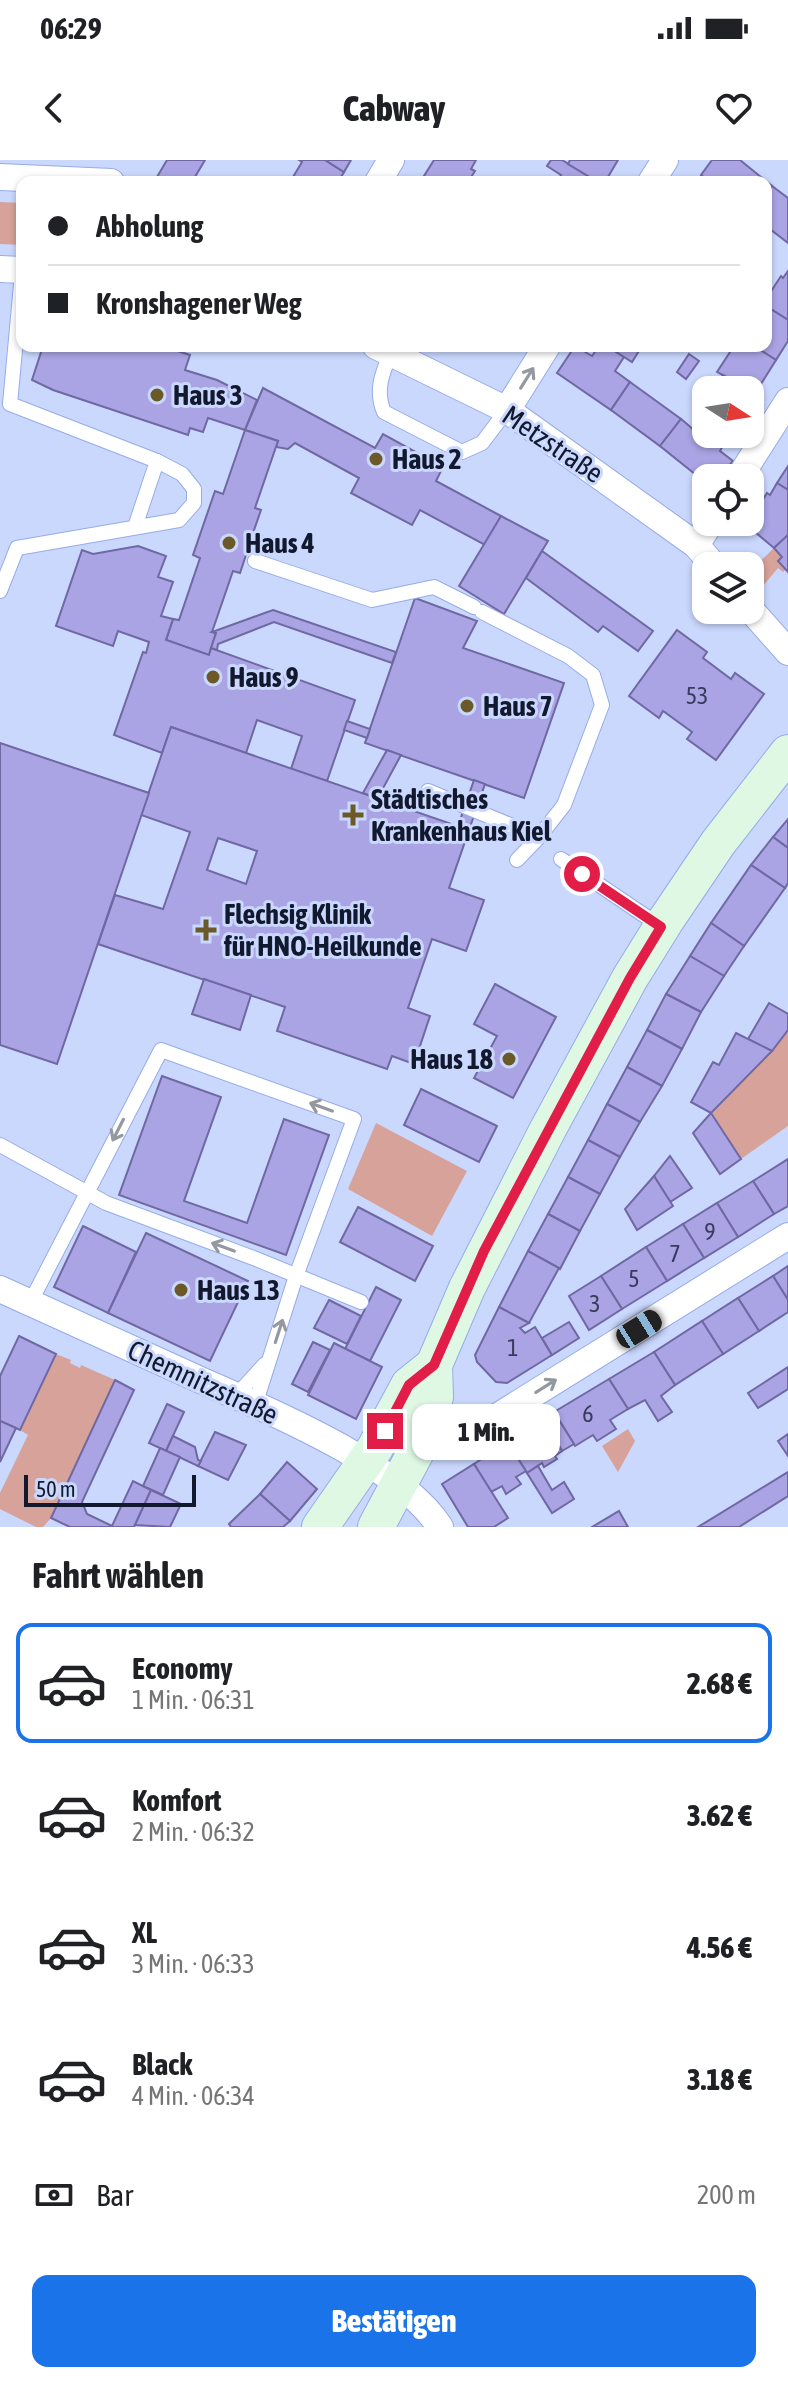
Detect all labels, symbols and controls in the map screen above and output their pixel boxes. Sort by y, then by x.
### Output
text: 06:29 [40,11,102,45]
icon: back [32,86,76,130]
icon: heart [712,86,756,130]
text: Cabway [343,87,445,129]
text: Abholung [96,209,203,243]
text: Kronshagener Weg [96,286,302,320]
one-way arrow [519,367,535,390]
north arrow [692,376,764,448]
map controls [692,376,764,624]
place label: Haus 3 [173,379,243,411]
marker: Haus 3 [148,386,166,404]
street label: Metzstraße [497,399,609,489]
place label: Haus 2 [392,443,462,475]
marker: Haus 2 [367,450,385,468]
button: locate [692,464,764,536]
place label: Haus 4 [245,527,315,559]
marker: Haus 4 [220,534,238,552]
button: layers [692,552,764,624]
place label: Haus 9 [229,661,299,693]
marker: Haus 9 [204,668,222,686]
house number: 53 [686,682,708,709]
place label: Haus 7 [483,690,553,722]
marker: Haus 7 [458,697,476,715]
place label: Städtisches Krankenhaus Kiel [371,783,552,847]
marker: Städtisches Krankenhaus Kiel [342,804,364,826]
route start [564,856,600,892]
place label: Flechsig Klinik für HNO-Heilkunde [223,898,422,962]
marker: Flechsig Klinik für HNO-Heilkunde [195,919,217,941]
place label: Haus 18 [410,1043,493,1075]
marker: Haus 18 [500,1050,518,1068]
one-way arrow [309,1098,334,1113]
one-way arrow [110,1117,126,1141]
house number: 9 [704,1218,716,1245]
one-way arrow [211,1239,236,1253]
house number: 7 [669,1240,681,1267]
house number: 5 [628,1265,640,1292]
place label: Haus 13 [197,1274,280,1306]
marker: Haus 13 [172,1281,190,1299]
house number: 3 [589,1290,601,1317]
car [612,1306,666,1352]
one-way arrow [272,1318,287,1343]
street label: Chemnitzstraße [123,1333,283,1431]
house number: 1 [507,1334,519,1361]
one-way arrow [534,1378,556,1395]
house number: 6 [582,1400,594,1427]
callout: 1 Min. [413,1403,561,1459]
route end [367,1413,403,1449]
text: 1 Min. [458,1417,514,1447]
scale bar [24,1471,196,1507]
text: 50 m [36,1476,76,1502]
text: Fahrt wählen [32,1554,204,1596]
icon: car [36,1647,108,1719]
text: Economy [132,1651,233,1685]
text: 2.68 € [687,1666,752,1700]
text: 1 Min. · 06:31 [132,1685,255,1715]
icon: car [36,1779,108,1851]
text: Komfort [132,1783,221,1817]
text: 3.62 € [687,1798,752,1832]
text: 2 Min. · 06:32 [132,1817,255,1847]
icon: car [36,1911,108,1983]
text: XL [132,1915,157,1949]
text: 4.56 € [687,1930,752,1964]
text: 3 Min. · 06:33 [132,1949,255,1979]
icon: car [36,2043,108,2115]
text: Black [132,2047,192,2081]
text: 3.18 € [687,2062,752,2096]
text: 4 Min. · 06:34 [132,2081,255,2111]
icon: cash [32,2173,76,2217]
text: Bar [96,2178,133,2212]
text: 200 m [697,2180,756,2210]
button: Bestätigen [32,2275,756,2367]

